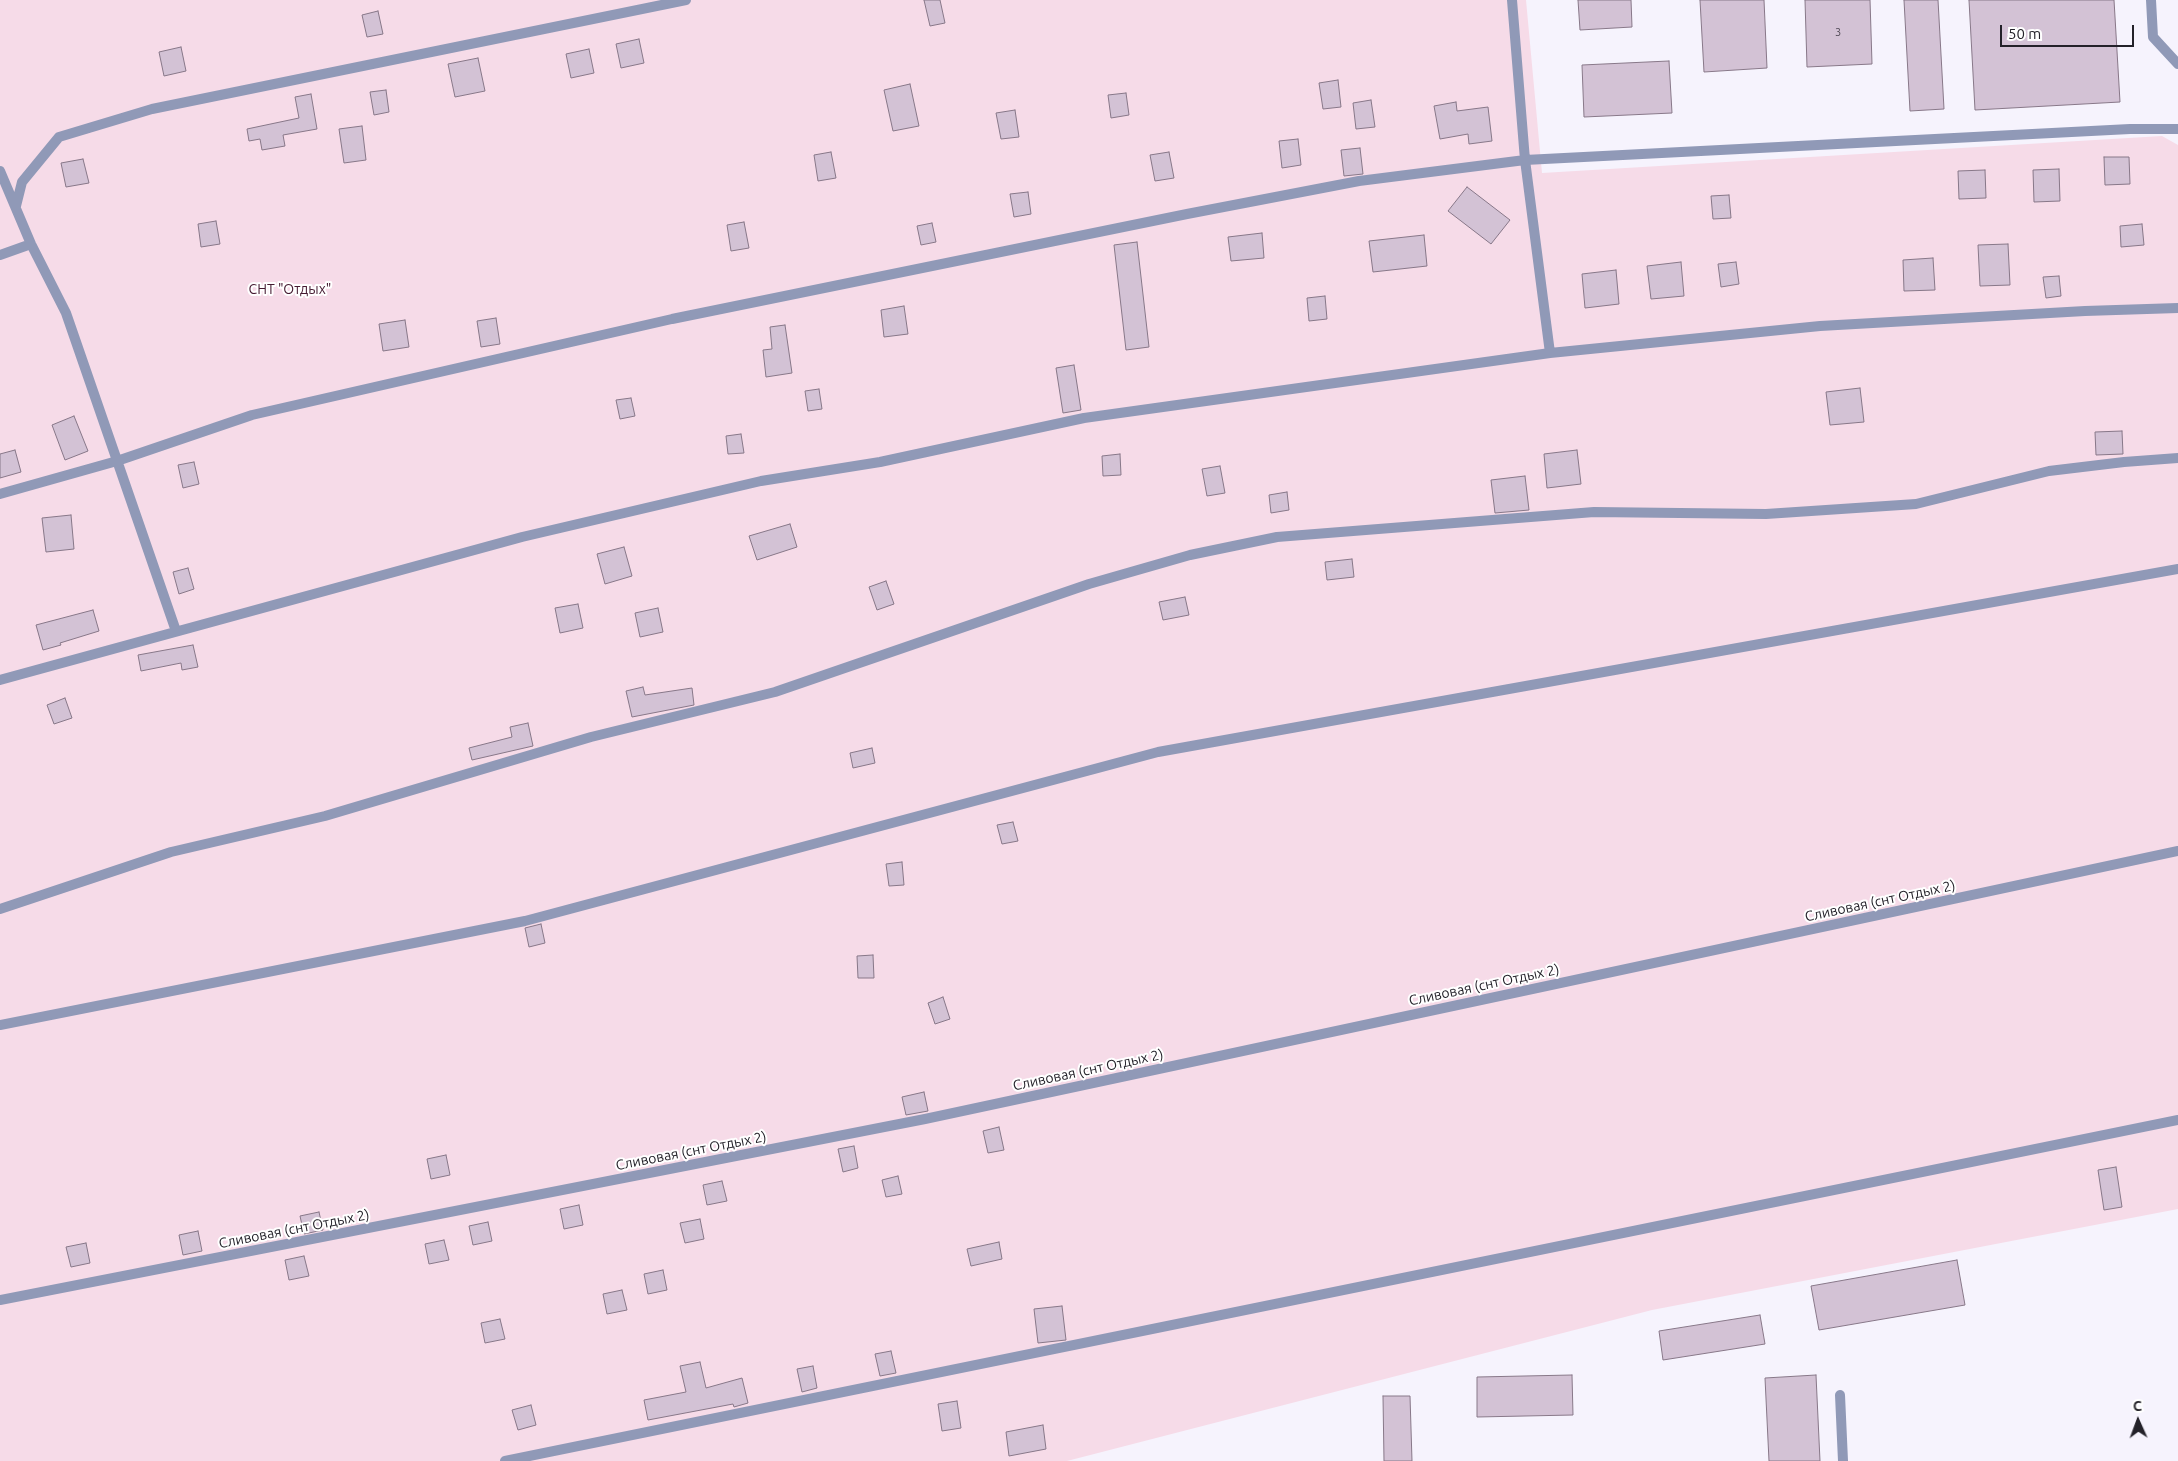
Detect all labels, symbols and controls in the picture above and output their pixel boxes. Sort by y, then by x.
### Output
scale bar [2003,15,2137,47]
house number: 3 [1835,25,1841,39]
text: 50 m [2008,25,2041,42]
park label: СНТ "Отдых" [249,281,331,297]
street label: Сливовая (снт Отдых 2) [1803,877,1957,925]
street label: Сливовая (снт Отдых 2) [1407,961,1561,1009]
street label: Сливовая (снт Отдых 2) [1011,1046,1165,1094]
street label: Сливовая (снт Отдых 2) [614,1128,768,1174]
street label: Сливовая (снт Отдых 2) [217,1206,371,1252]
north arrow [2113,1396,2163,1446]
text: С [2133,1398,2142,1414]

